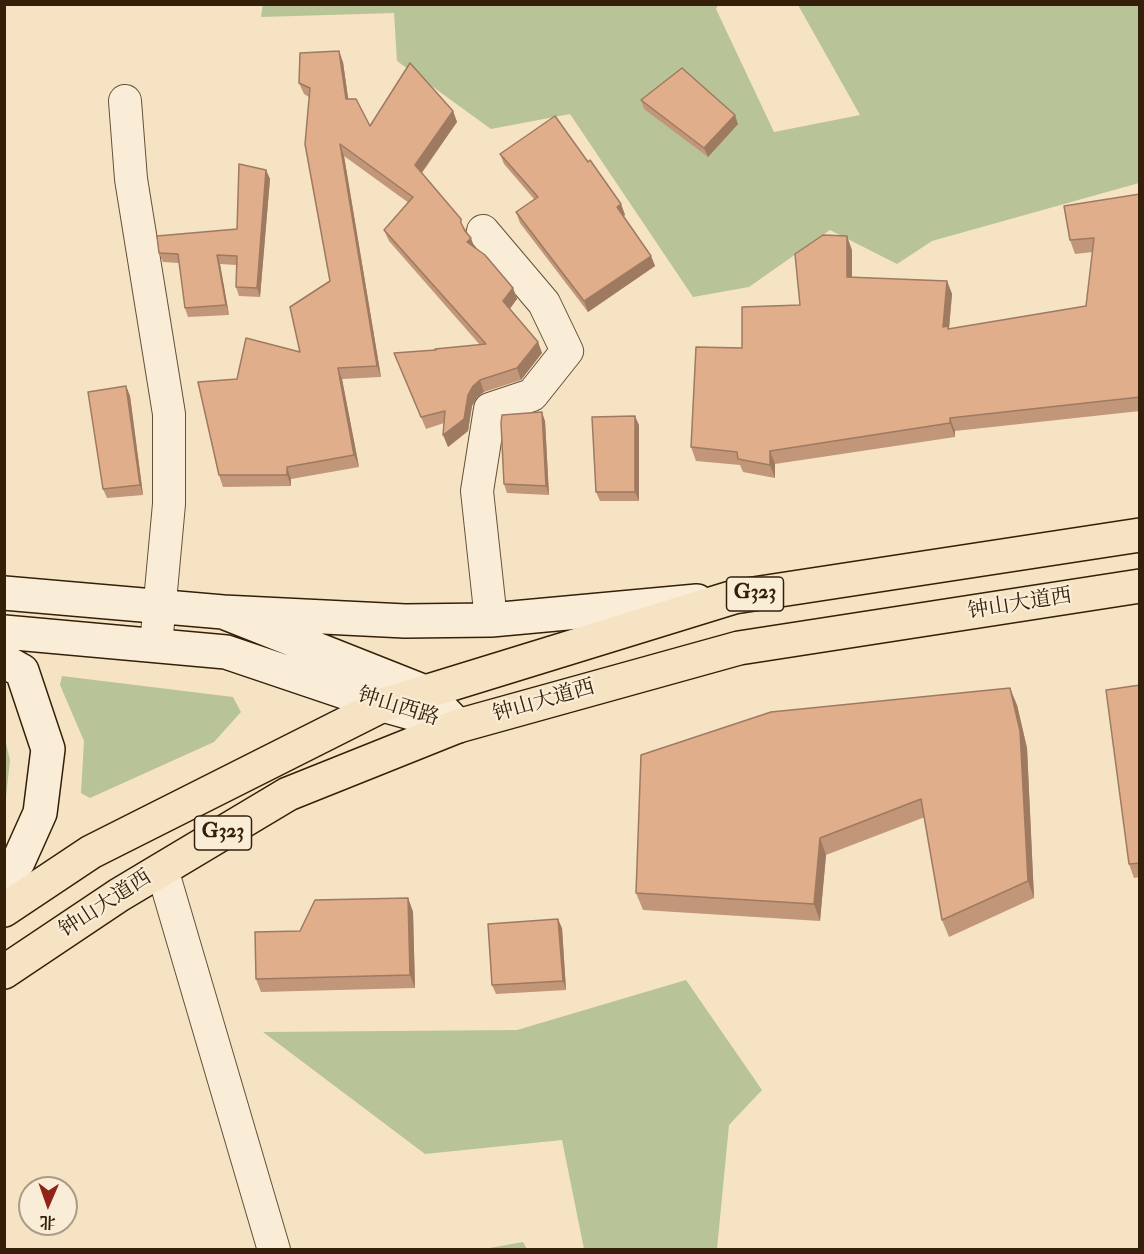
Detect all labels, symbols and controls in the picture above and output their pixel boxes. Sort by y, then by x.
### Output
road number: G323 [726,577,783,611]
street label: 钟山大道西 [966,584,1074,626]
street label: 钟山大道西 [490,675,598,729]
street label: 钟山西路 [354,684,442,732]
road number: G323 [194,816,252,850]
street label: 钟山大道西 [55,866,157,944]
north arrow [18,1176,78,1236]
text: 北 [39,1212,56,1232]

